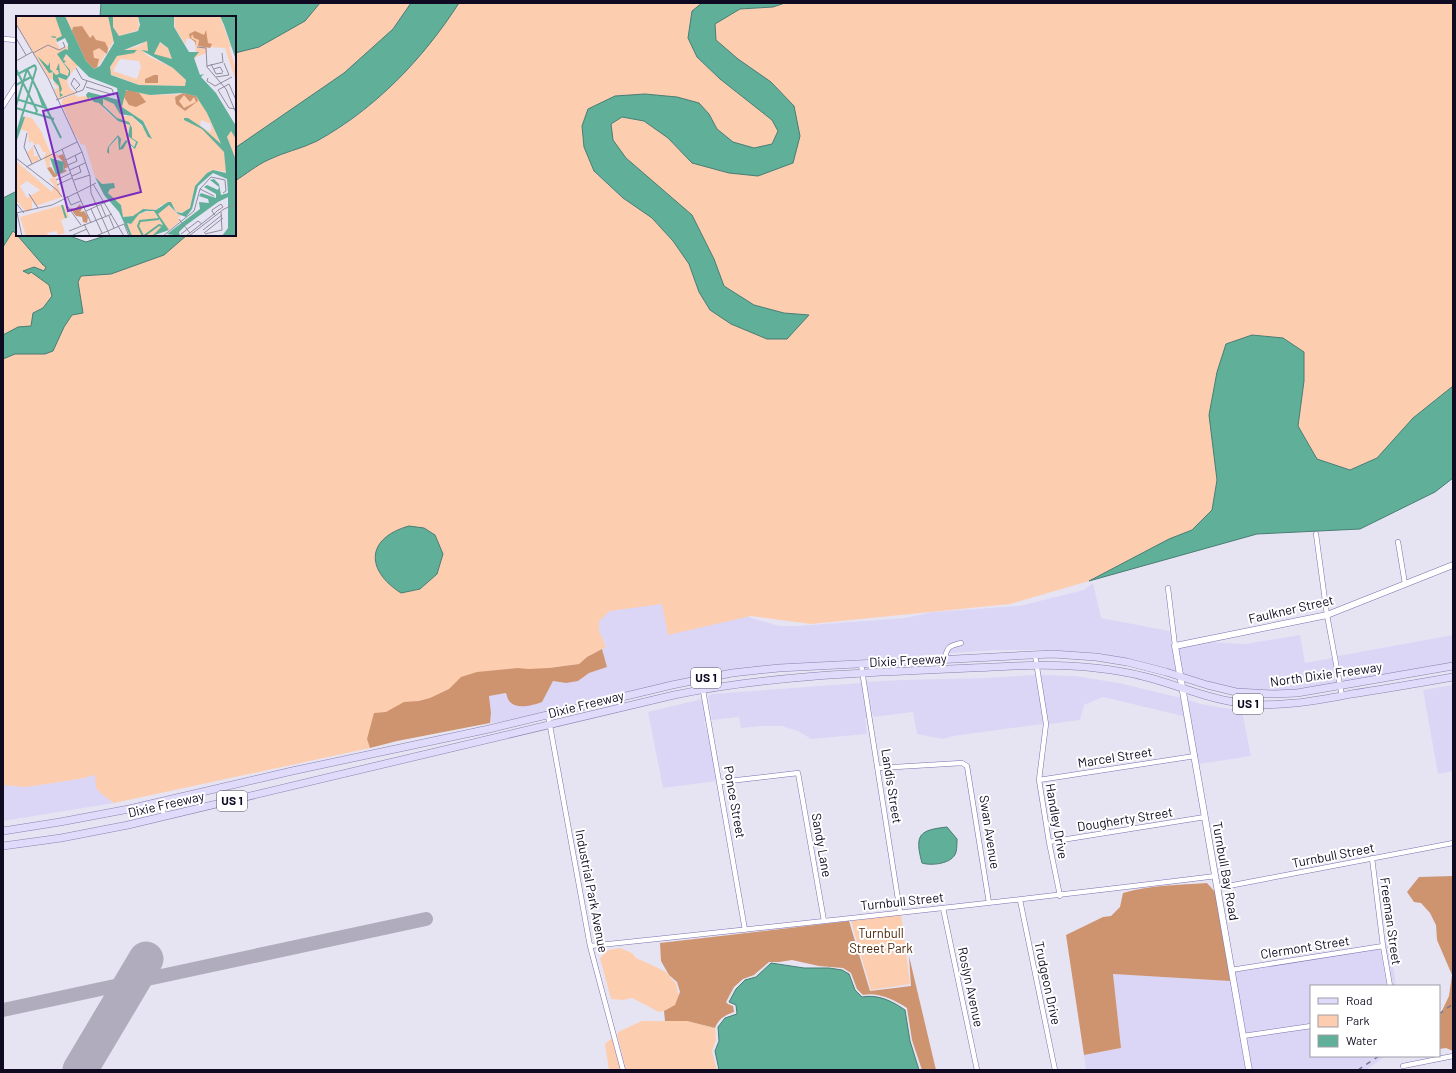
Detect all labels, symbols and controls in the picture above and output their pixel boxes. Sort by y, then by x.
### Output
inset map [16,16,236,236]
street label: Faulkner Street [1247,591,1335,627]
street label: Dixie Freeway [869,650,947,670]
street label: North Dixie Freeway [1269,658,1383,690]
road number: US 1 [691,668,721,688]
street label: Dixie Freeway [546,687,626,721]
road number: US 1 [1233,694,1263,714]
street label: Marcel Street [1077,743,1153,771]
street label: Landis Street [878,747,906,825]
street label: Ponce Street [721,765,749,839]
street label: Handley Drive [1042,782,1072,860]
street label: Dixie Freeway [126,787,206,821]
road number: US 1 [217,791,247,811]
street label: Swan Avenue [976,794,1004,870]
street label: Dougherty Street [1076,804,1174,834]
street label: Sandy Lane [809,812,836,878]
street label: Turnbull Bay Road [1209,820,1243,922]
street label: Industrial Park Avenue [572,828,612,954]
street label: Turnbull Street [1290,839,1376,871]
street label: Freeman Street [1377,876,1405,966]
street label: Turnbull Street [860,889,944,913]
park label: Turnbull Street Park [849,925,913,956]
street label: Clermont Street [1259,932,1351,962]
street label: Trudgeon Drive [1031,940,1065,1026]
street label: Roslyn Avenue [955,946,987,1028]
legend [1310,985,1440,1057]
text: Road [1346,993,1373,1007]
text: Park [1346,1013,1370,1027]
text: Water [1346,1033,1378,1047]

